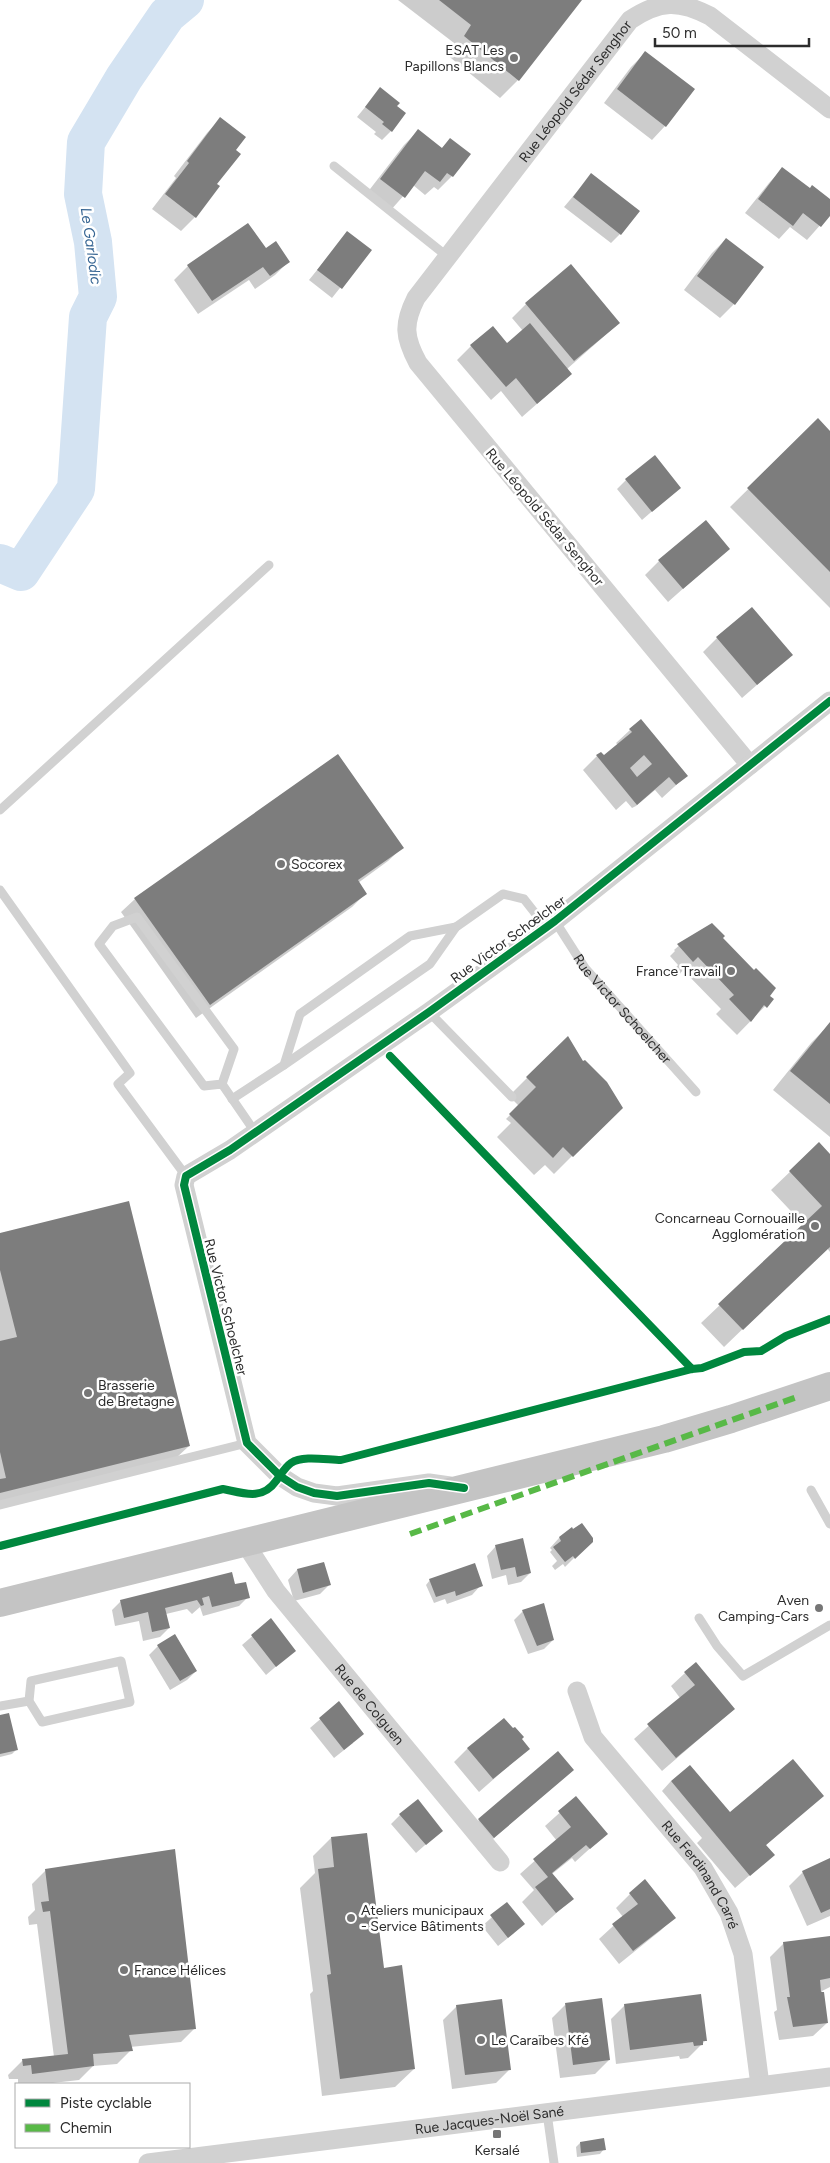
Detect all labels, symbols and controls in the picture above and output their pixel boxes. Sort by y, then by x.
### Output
scale bar [655,15,809,47]
street label: Rue Léopold Sédar Senghor [515,17,636,166]
text: 50 m [662,24,697,42]
place label: ESAT Les Papillons Blancs [405,42,504,75]
marker: ESAT Les Papillons Blancs [508,52,520,64]
water label: Le Garlodic [77,206,105,286]
street label: Rue Léopold Sédar Senghor [482,445,607,590]
place label: Socorex [291,856,343,873]
marker: Socorex [275,858,287,870]
street label: Rue Victor Schœlcher [447,892,569,987]
street label: Rue Victor Schoelcher [569,951,675,1068]
place label: France Travail [636,963,721,980]
marker: France Travail [725,965,737,977]
place label: Concarneau Cornouaille Agglomération [655,1210,805,1243]
marker: Concarneau Cornouaille Agglomération [809,1220,821,1232]
street label: Rue Victor Schoelcher [200,1237,251,1378]
place label: Brasserie de Bretagne [98,1377,175,1410]
marker: Brasserie de Bretagne [82,1387,94,1399]
place label: Aven Camping-Cars [718,1592,809,1625]
marker: Aven Camping-Cars [813,1602,825,1614]
street label: Rue de Colguen [331,1661,408,1749]
street label: Rue Ferdinand Carré [658,1817,742,1932]
place label: Ateliers municipaux - Service Bâtiments [361,1902,484,1935]
marker: Ateliers municipaux - Service Bâtiments [345,1912,357,1924]
place label: France Hélices [134,1962,226,1979]
marker: France Hélices [118,1964,130,1976]
place label: Le Caraïbes Kfé [491,2032,589,2049]
marker: Le Caraïbes Kfé [475,2034,487,2046]
legend [15,2083,190,2148]
text: Piste cyclable [60,2094,152,2112]
street label: Rue Jacques-Noël Sané [414,2103,565,2138]
text: Chemin [60,2119,112,2137]
marker: Kersalé [491,2128,503,2140]
place label: Kersalé [474,2142,520,2159]

